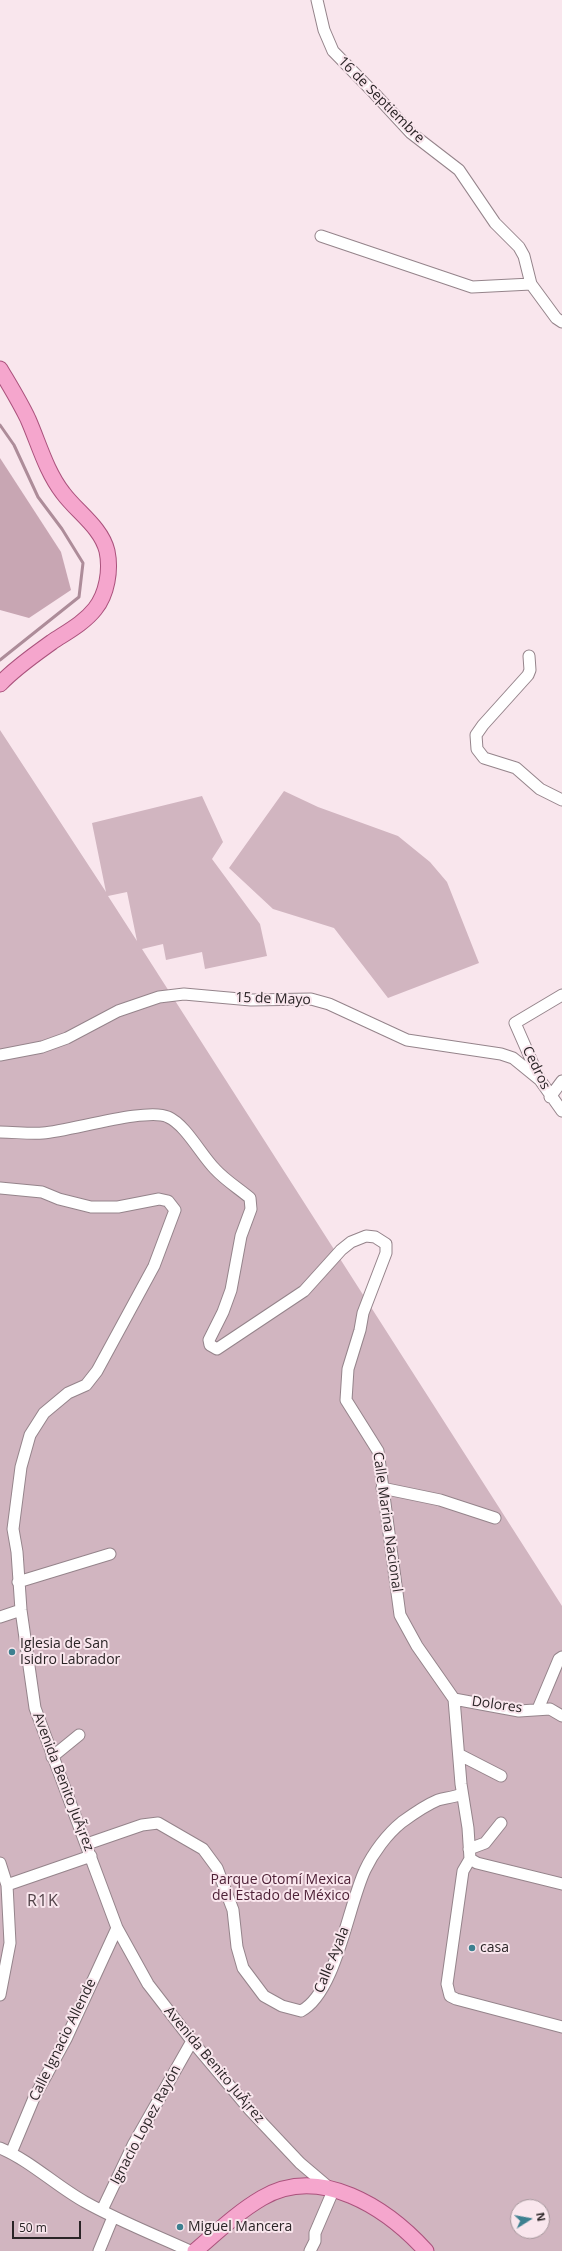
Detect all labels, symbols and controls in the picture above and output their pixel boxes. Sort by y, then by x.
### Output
street label: 16 de Septiembre [334,53,428,147]
street label: 15 de Mayo [235,989,311,1009]
street label: Cedros [518,1044,554,1092]
street label: Calle Marina Nacional [369,1451,405,1593]
place label: Iglesia de San Isidro Labrador [20,1636,120,1668]
marker: Iglesia de San Isidro Labrador [7,1647,17,1657]
street label: Dolores [471,1693,523,1717]
street label: Avenida Benito JuÃ¡rez [29,1710,97,1854]
park label: Parque Otomí Mexica del Estado de México [211,1872,351,1904]
district label: R1K [27,1891,59,1911]
street label: Calle Ayala [311,1924,353,1996]
place label: casa [480,1940,509,1956]
marker: casa [467,1943,477,1953]
street label: Calle Ignacio Allende [26,1976,100,2104]
street label: Avenida Benito JuÃ¡rez [160,2003,268,2127]
street label: Ignacio Lopez Rayón [107,2062,185,2188]
north arrow [510,2199,550,2239]
text: N [533,2211,550,2223]
scale bar [14,2213,83,2239]
text: 50 m [19,2219,47,2236]
place label: Miguel Mancera [188,2219,292,2235]
marker: Miguel Mancera [175,2222,185,2232]

